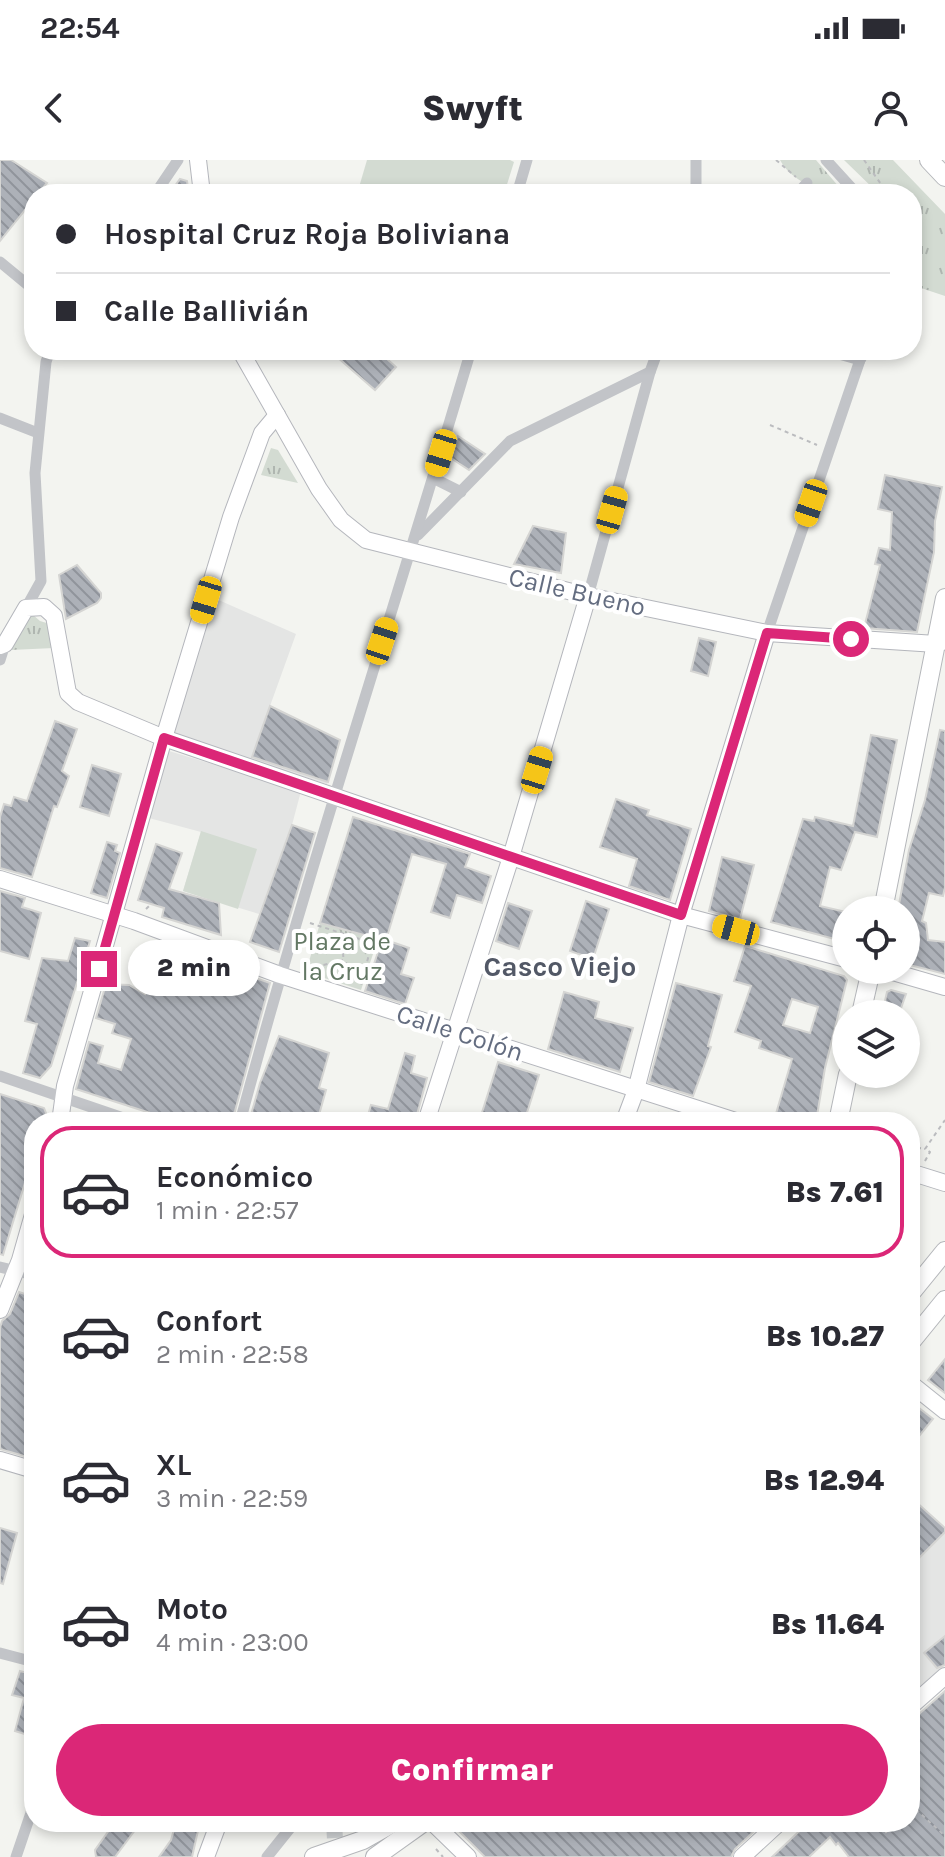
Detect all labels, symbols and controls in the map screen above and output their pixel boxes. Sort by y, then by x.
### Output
text: 22:54 [40,10,120,46]
icon: back [32,86,76,130]
icon: person [869,86,913,130]
text: Swyft [422,87,523,129]
text: Hospital Cruz Roja Boliviana [104,216,510,252]
text: Calle Ballivián [104,293,309,329]
car [423,427,459,479]
car [792,476,830,530]
car [594,484,630,536]
street label: Calle Bueno [506,561,648,623]
car [188,574,224,626]
car [363,614,401,668]
route start [833,621,869,657]
car [519,744,555,796]
map controls [832,896,920,1088]
button: locate [832,896,920,984]
car [710,912,762,948]
park label: Plaza de la Cruz [293,926,391,987]
callout: 2 min [127,941,259,997]
district label: Casco Viejo [484,950,636,983]
route end [81,951,117,987]
text: 2 min [157,952,231,983]
street label: Calle Colón [393,998,527,1068]
button: layers [832,1000,920,1088]
icon: car [60,1156,132,1228]
text: Económico [156,1159,313,1195]
text: Bs 7.61 [786,1174,884,1210]
text: 1 min · 22:57 [156,1195,299,1226]
icon: car [60,1300,132,1372]
text: Confort [156,1303,262,1339]
text: Bs 10.27 [766,1318,884,1354]
text: 2 min · 22:58 [156,1339,309,1370]
icon: car [60,1444,132,1516]
text: XL [156,1447,191,1483]
text: Bs 12.94 [763,1462,884,1498]
text: 3 min · 22:59 [156,1483,308,1514]
icon: car [60,1588,132,1660]
text: Moto [156,1591,228,1627]
text: Bs 11.64 [771,1606,884,1642]
text: 4 min · 23:00 [156,1627,309,1658]
button: Confirmar [56,1724,888,1816]

